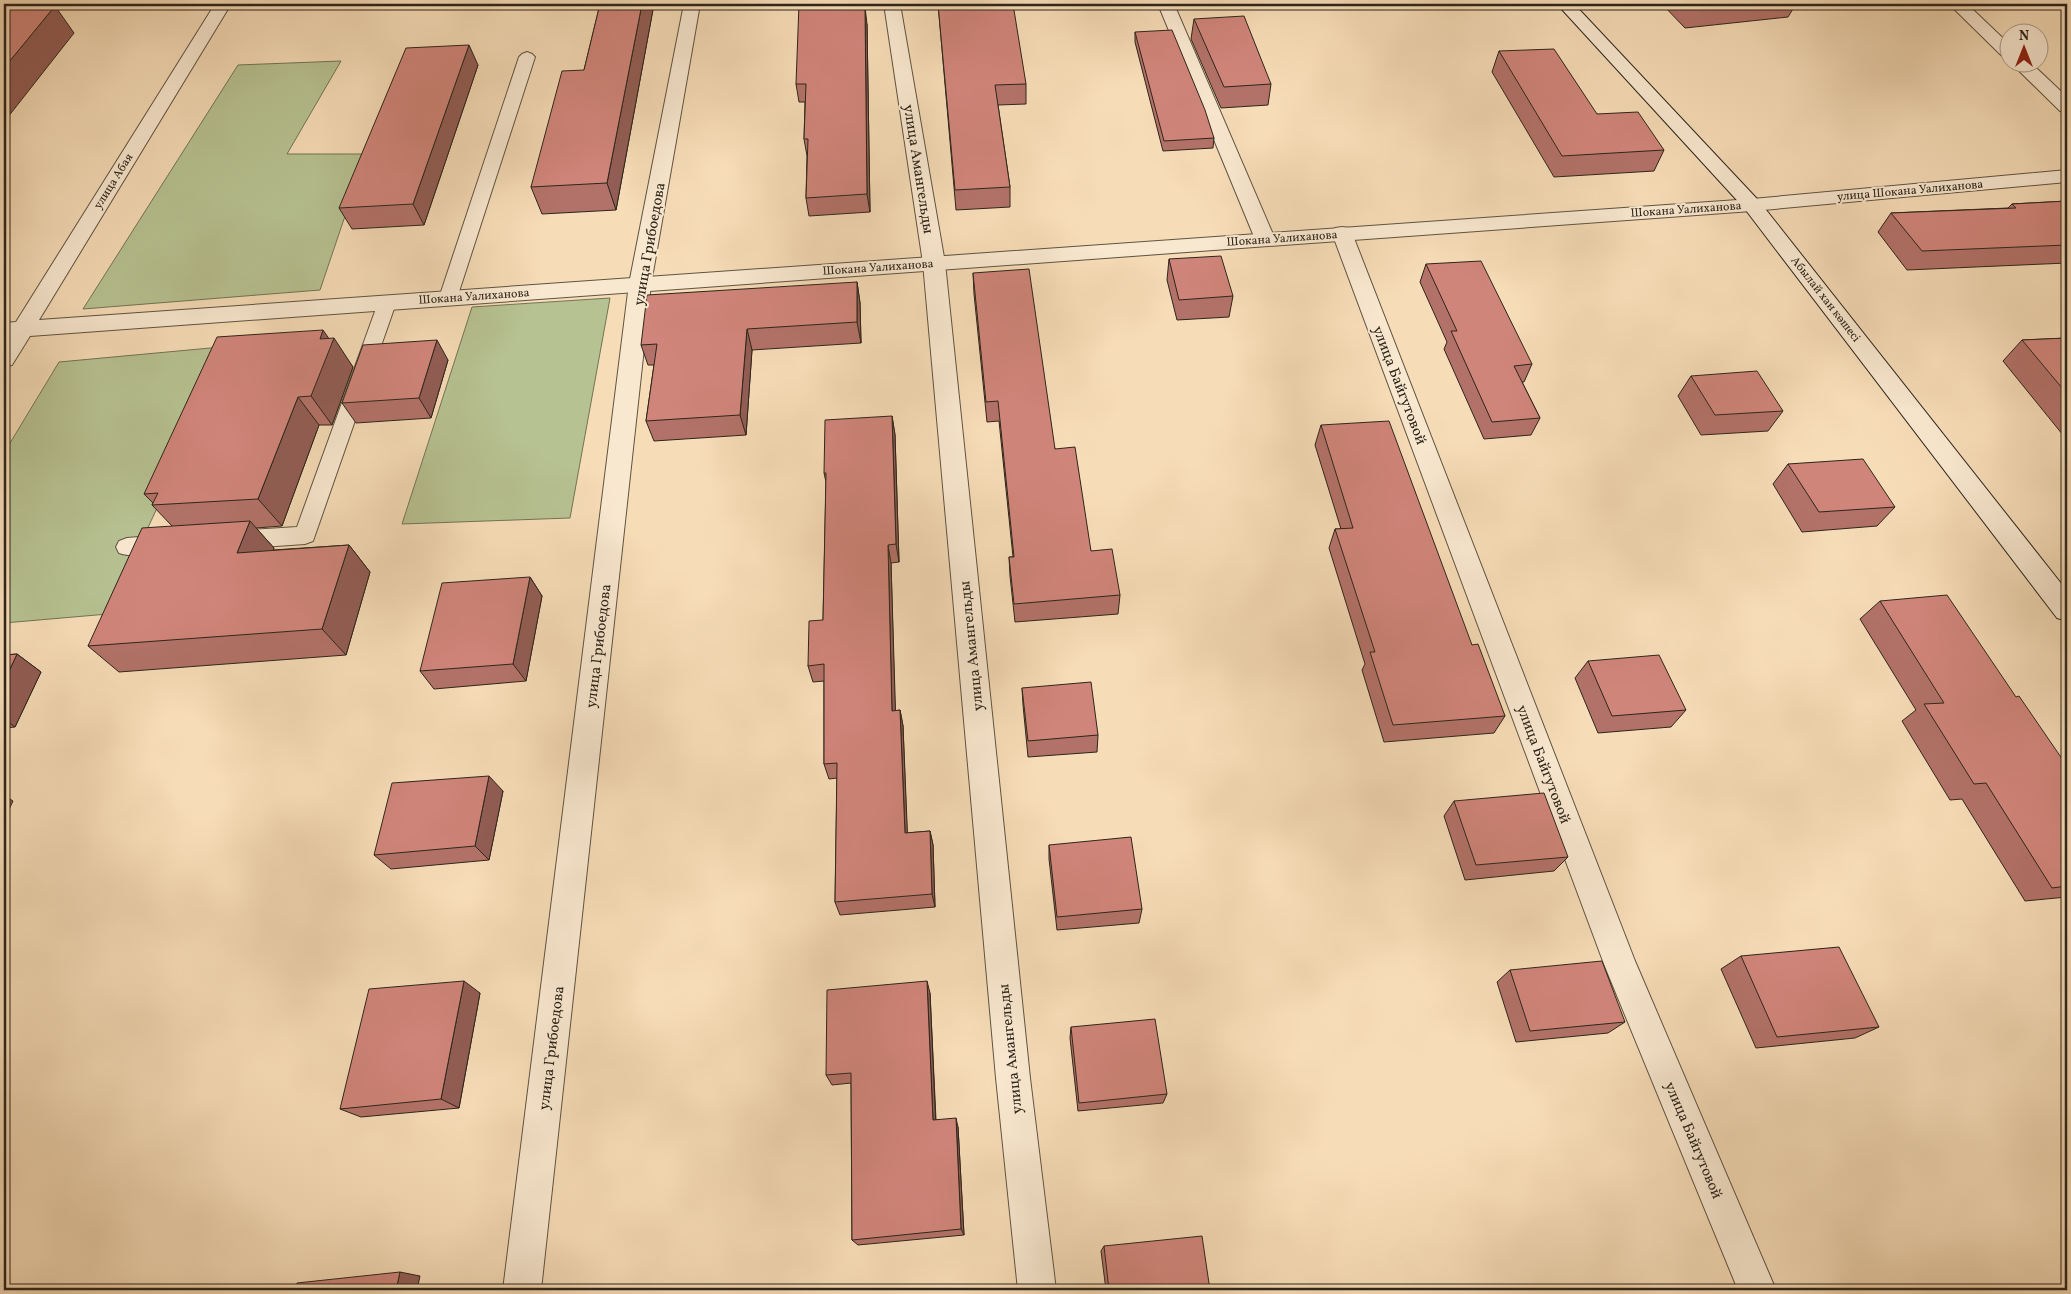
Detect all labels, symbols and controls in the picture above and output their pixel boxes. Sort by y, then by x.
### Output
north arrow [1998,22,2048,72]
text: N [2019,27,2029,46]
street label: улица Амангельды [897,103,938,236]
street label: улица Абая [90,151,137,212]
street label: улица Шокана Уалиханова [1836,177,1984,205]
street label: улица Грибоедова [629,181,672,308]
street label: Шокана Уалиханова [1630,198,1742,222]
street label: Шокана Уалиханова [1226,227,1338,251]
street label: Абылай хан көшесі [1787,253,1864,346]
street label: Шокана Уалиханова [822,256,934,280]
street label: Шокана Уалиханова [418,285,530,309]
street label: улица Байгутовой [1366,323,1431,448]
street label: улица Амангельды [955,579,990,712]
street label: улица Грибоедова [581,583,618,709]
street label: улица Байгутовой [1510,702,1575,827]
street label: улица Амангельды [994,982,1029,1115]
street label: улица Грибоедова [534,985,571,1111]
street label: улица Байгутовой [1658,1079,1727,1202]

